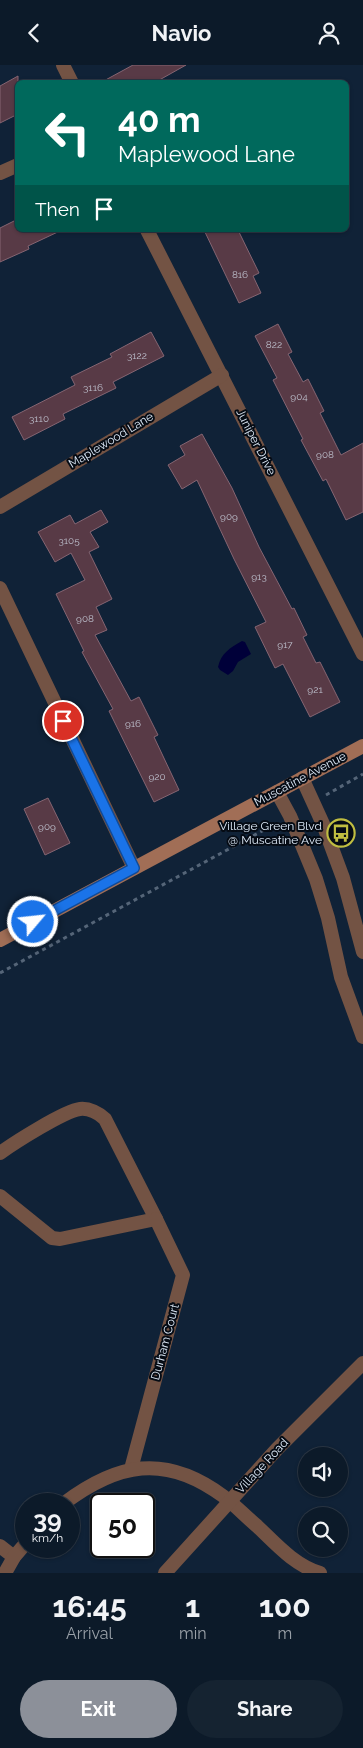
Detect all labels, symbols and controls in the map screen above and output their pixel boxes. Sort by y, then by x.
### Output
icon: back [20,19,48,47]
icon: person [315,19,343,47]
text: Navio [152,20,211,46]
text: 40 m [118,99,200,140]
icon: left [35,100,100,165]
text: Maplewood Lane [118,141,295,167]
icon: arrive [90,195,118,223]
text: Then [35,198,80,220]
house number: 816 [232,269,248,280]
house number: 822 [266,339,282,350]
house number: 3122 [127,350,147,361]
house number: 3116 [83,382,103,393]
house number: 904 [290,391,308,402]
street label: Juniper Drive [233,407,279,477]
street label: Maplewood Lane [66,409,156,471]
house number: 3110 [29,413,49,424]
house number: 908 [316,449,334,460]
house number: 909 [220,511,238,522]
house number: 3105 [58,535,80,546]
house number: 913 [251,571,267,582]
house number: 908 [76,613,94,624]
house number: 917 [277,639,293,650]
house number: 921 [307,684,323,695]
pin [42,700,84,742]
icon: arrive [49,707,77,735]
house number: 916 [125,718,141,729]
street label: Muscatine Avenue [252,749,348,809]
house number: 920 [148,771,166,782]
bus stop icon: Village Green Blvd @ Muscatine Ave [326,818,356,848]
place label: Village Green Blvd @ Muscatine Ave [219,819,322,847]
house number: 909 [38,821,56,832]
position arrow [6,895,58,947]
street label: Durham Court [148,1302,182,1382]
street label: Village Road [233,1436,291,1496]
map controls [298,1447,348,1557]
button: sound [298,1447,348,1497]
speed limit sign: 50 [90,1493,155,1558]
text: 39 [33,1504,62,1534]
button: search [298,1507,348,1557]
text: km/h [32,1531,63,1545]
text: 16:45 [52,1589,127,1624]
text: 1 [185,1589,200,1624]
text: 100 [259,1589,311,1624]
text: Arrival [66,1624,113,1643]
text: min [179,1624,207,1643]
text: m [277,1624,292,1643]
button: Exit [20,1680,177,1738]
button: Share [187,1680,343,1738]

